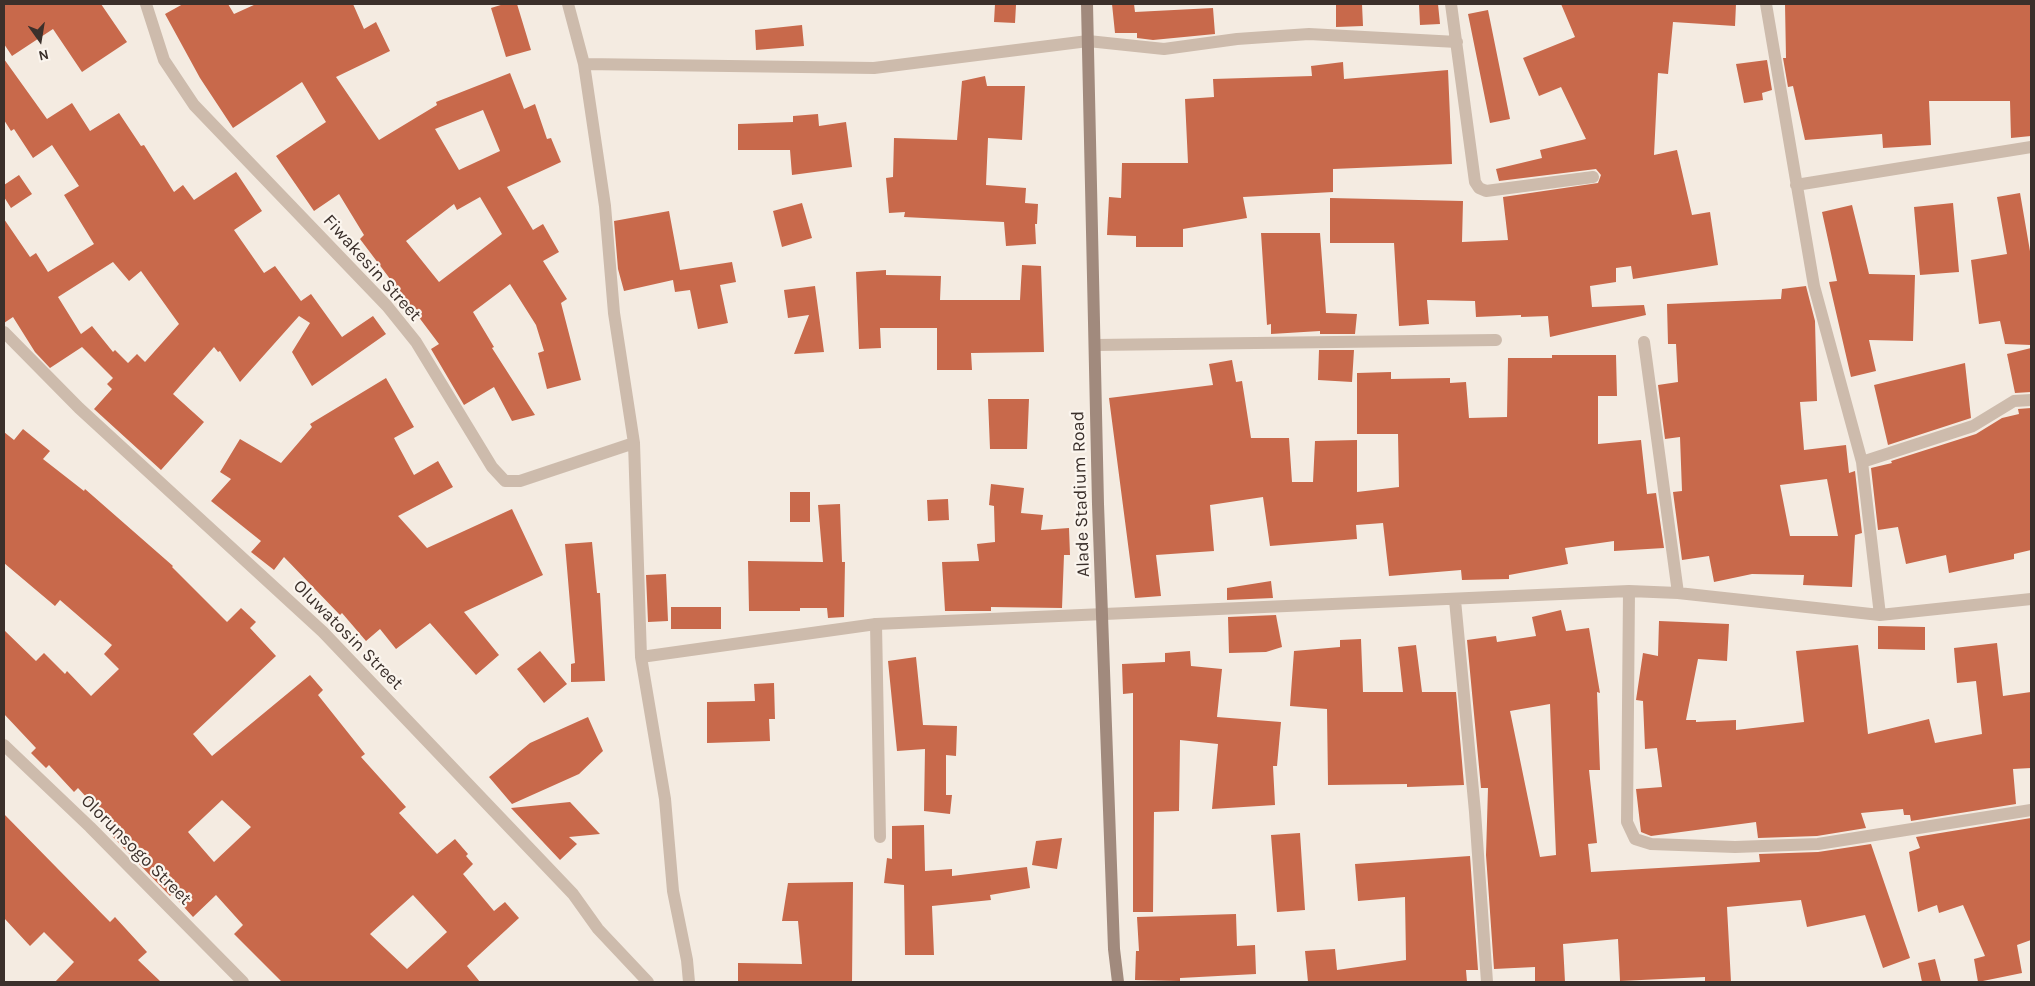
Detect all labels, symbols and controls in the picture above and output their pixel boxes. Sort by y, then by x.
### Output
north arrow [15,15,65,65]
text: N [37,46,50,65]
street label: Fiwakesin Street [318,210,426,326]
street label: Alade Stadium Road [1067,410,1095,578]
street label: Oluwatosin Street [289,576,407,694]
street label: Olorunsogo Street [76,790,196,910]

